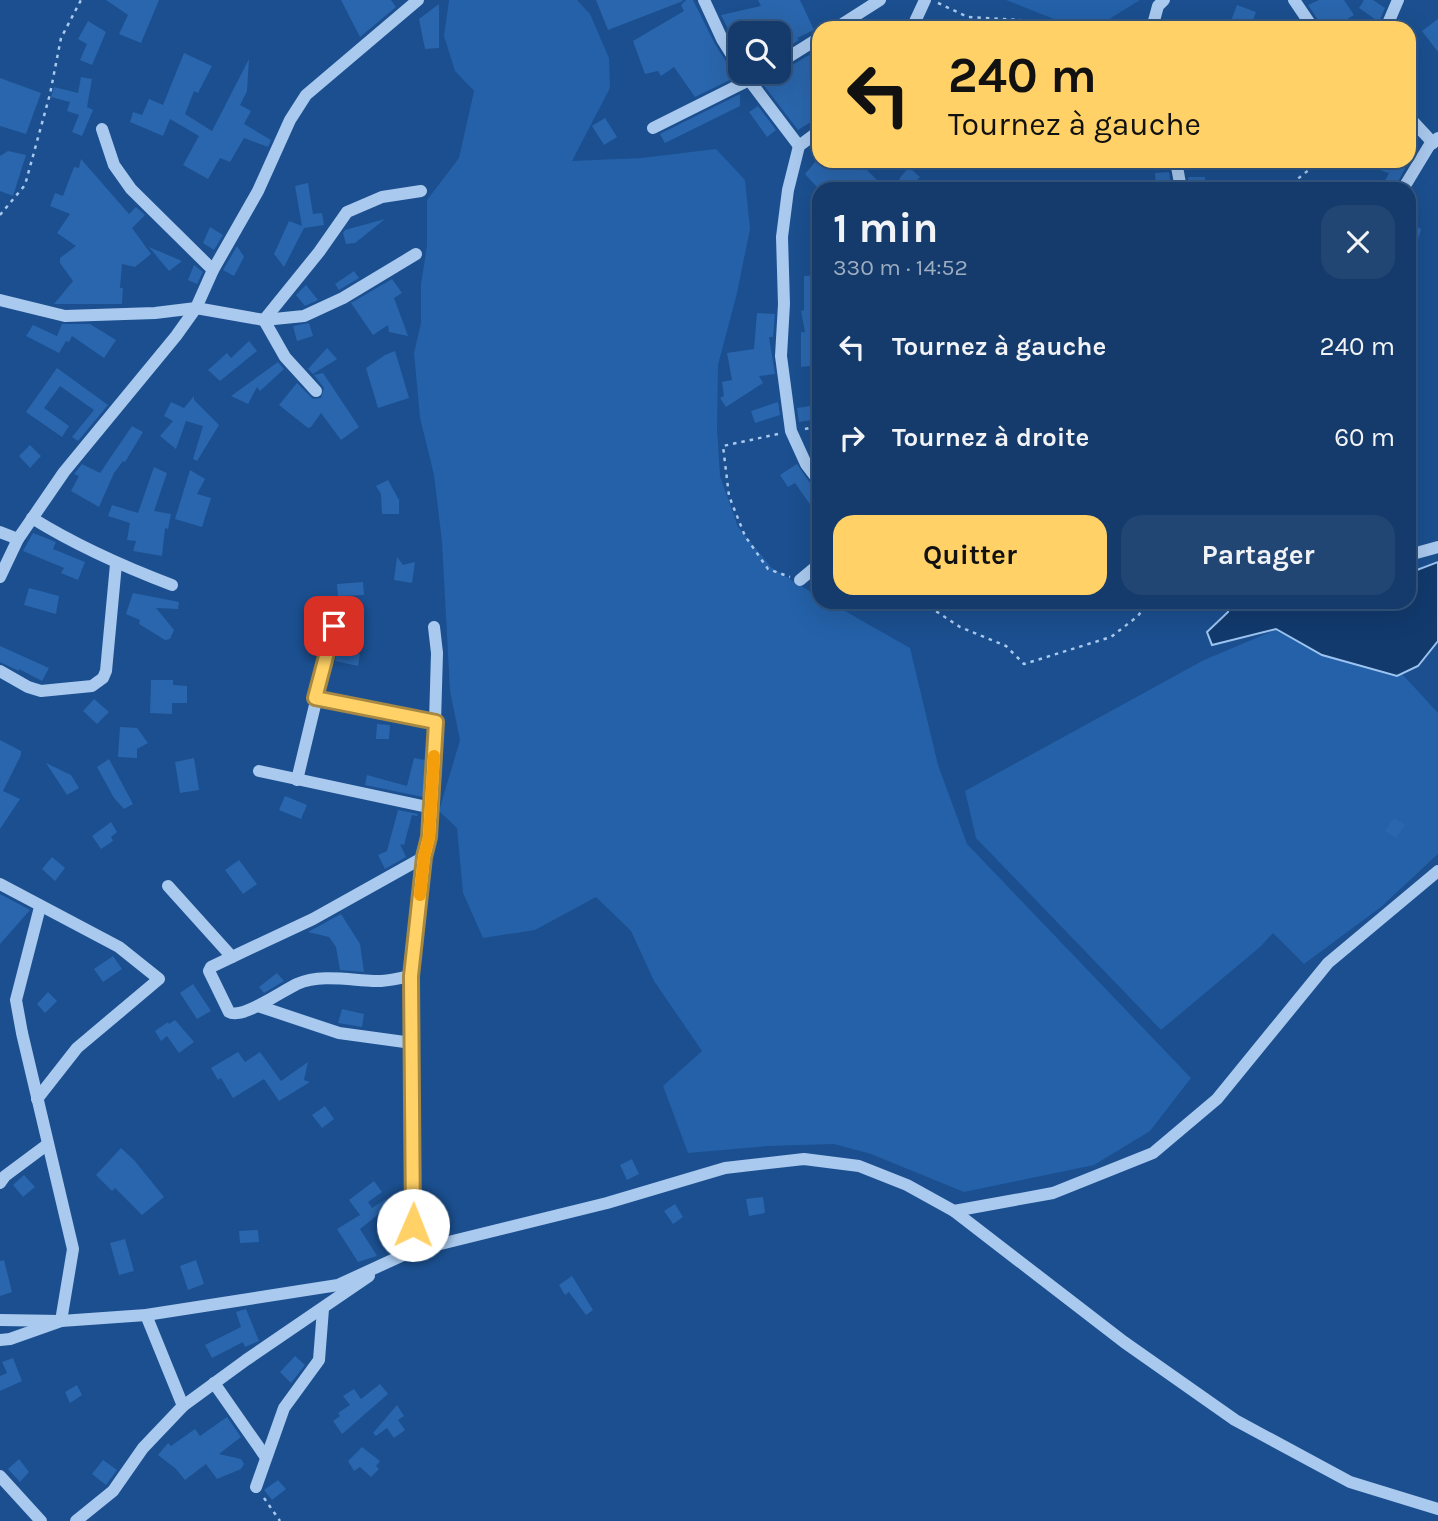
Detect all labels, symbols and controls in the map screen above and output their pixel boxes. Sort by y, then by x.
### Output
map controls [728,21,791,84]
button: search [728,21,791,84]
text: 240 m [948,47,1097,104]
icon: left [833,49,924,140]
text: Tournez à gauche [948,106,1201,143]
text: 1 min [833,203,938,253]
button: close [1321,205,1395,279]
text: 330 m · 14:52 [833,254,968,281]
icon: left [833,328,871,366]
text: Tournez à gauche [892,331,1106,362]
text: 240 m [1319,331,1395,362]
icon: right [833,419,871,457]
text: Tournez à droite [892,422,1089,453]
text: 60 m [1334,422,1395,453]
button: Quitter [833,515,1107,595]
button: Partager [1121,515,1395,595]
pin [304,596,364,656]
icon: arrive [315,607,353,645]
position arrow [376,1188,450,1262]

